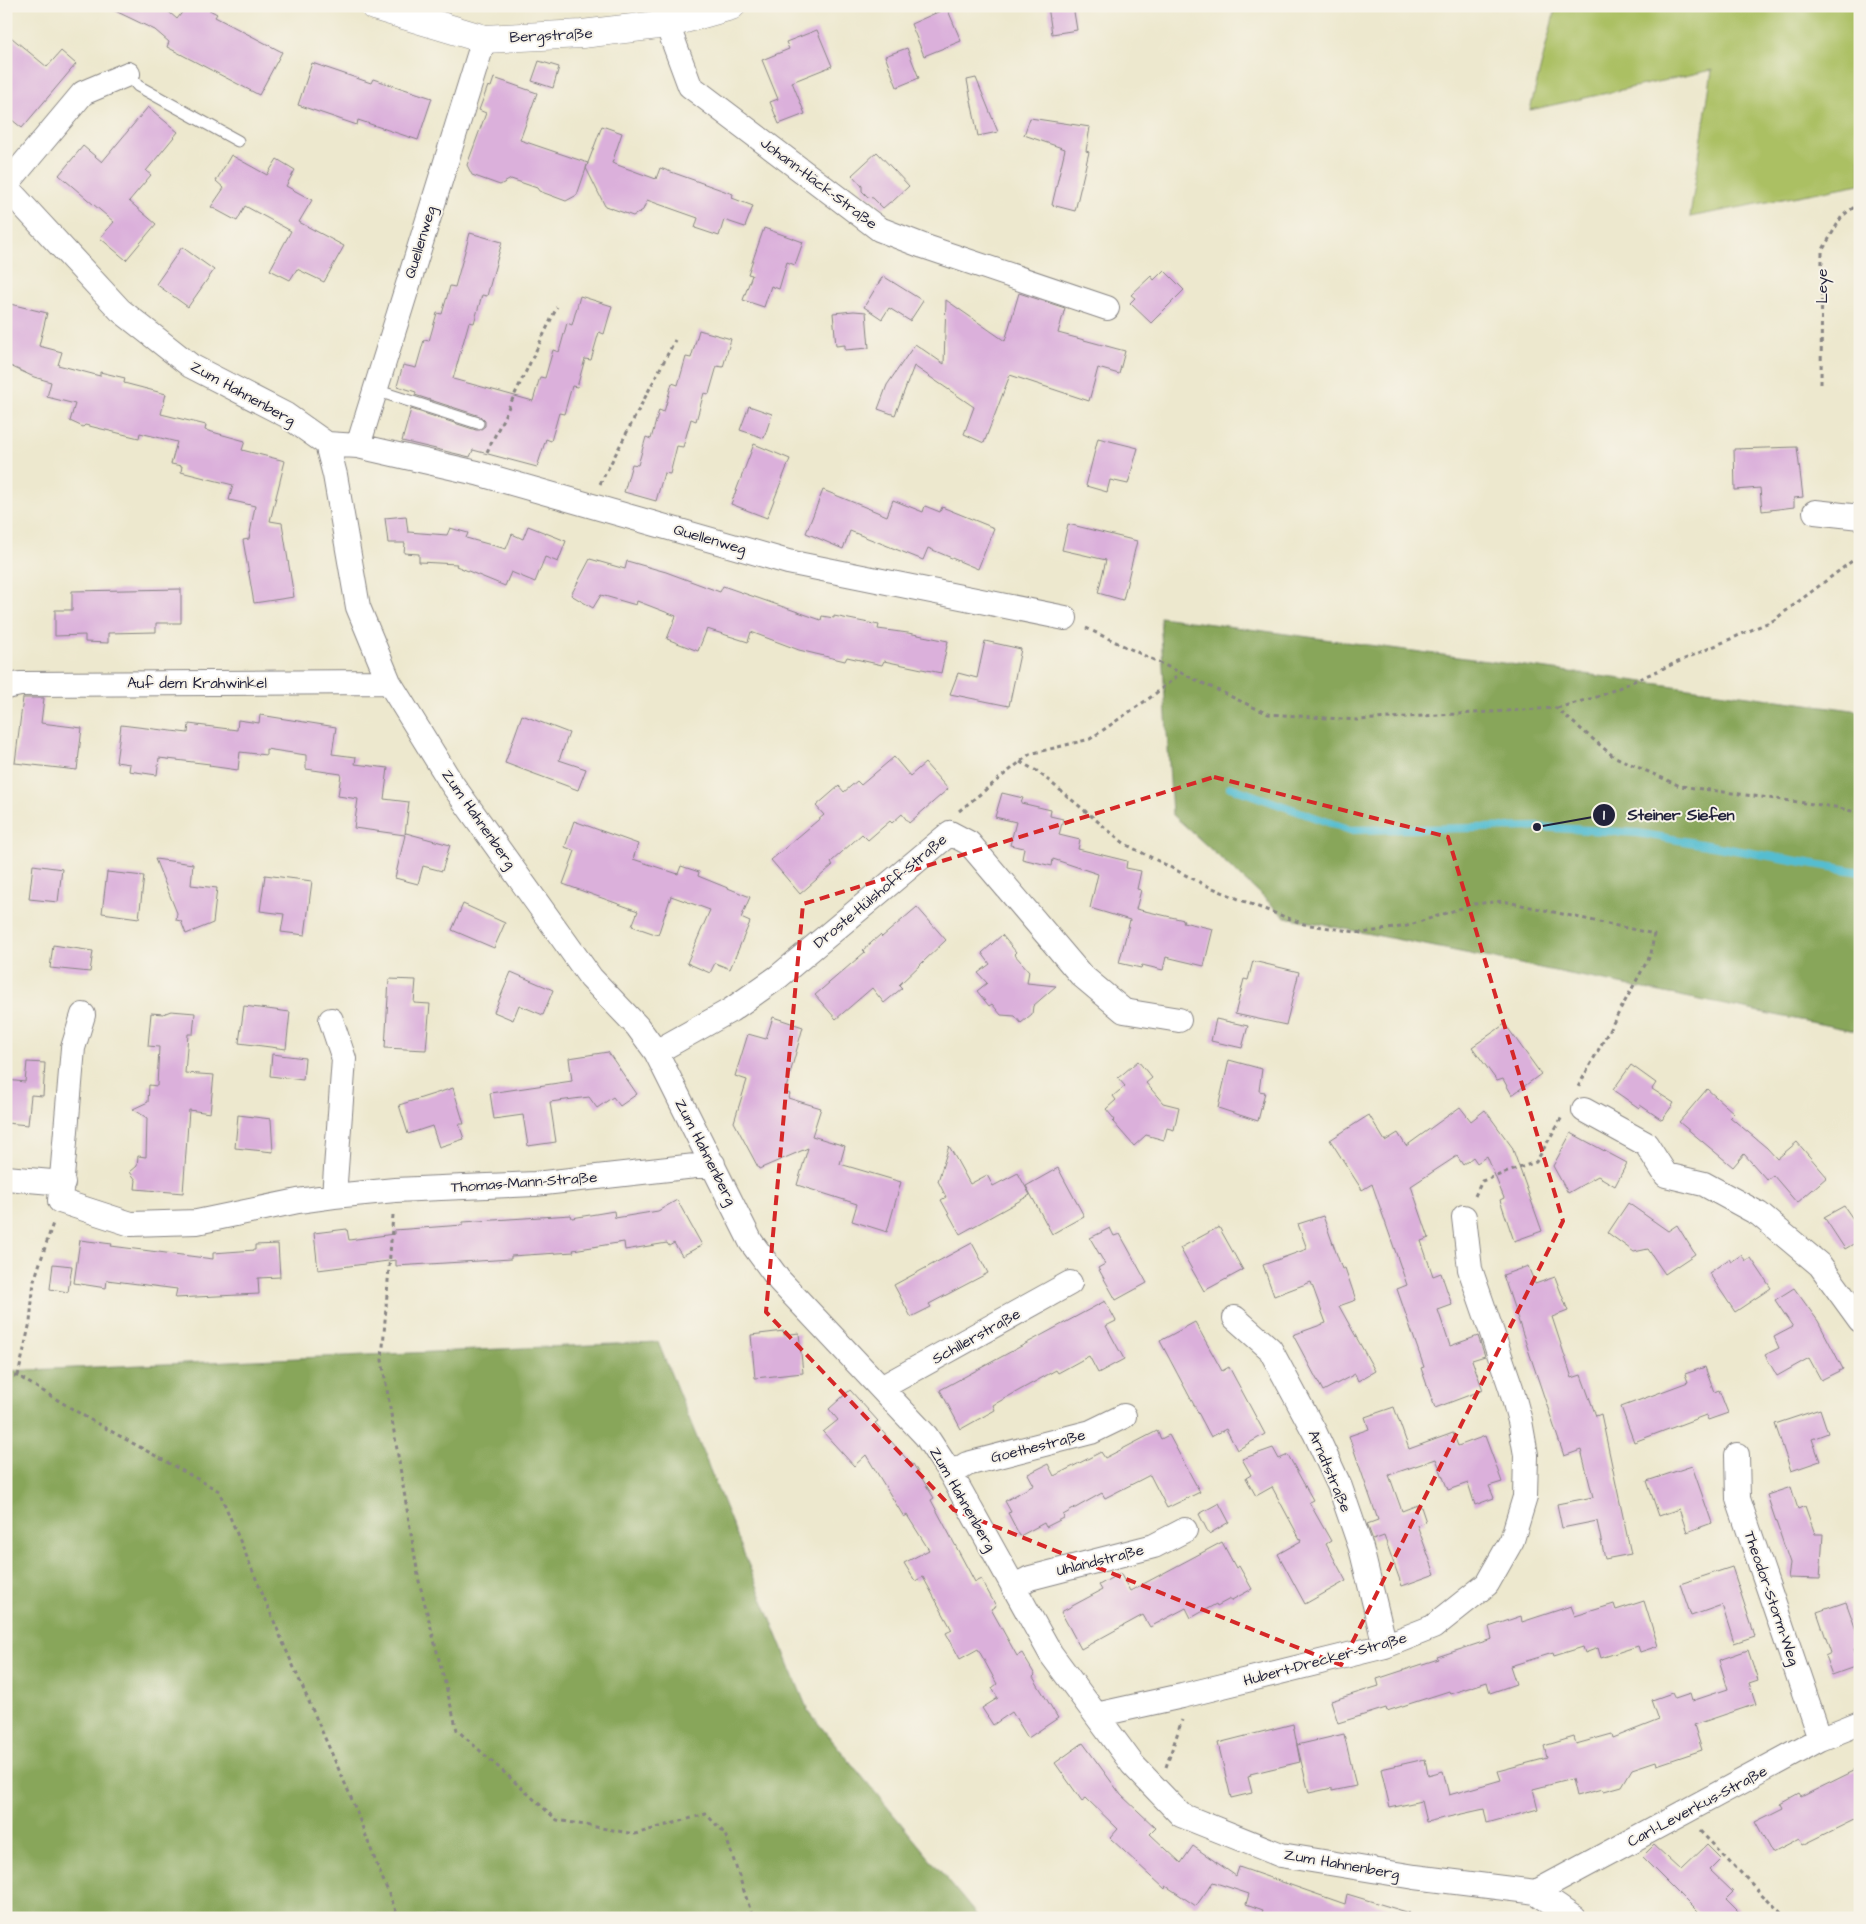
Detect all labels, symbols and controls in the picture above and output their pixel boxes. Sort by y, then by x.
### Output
street label: Bergstraße [509,23,593,49]
street label: Johann-Häck-Straße [756,132,882,234]
street label: Quellenweg [400,203,442,281]
street label: Leye [1812,269,1834,303]
street label: Zum Hahnenberg [186,356,299,432]
street label: Quellenweg [671,519,749,561]
street label: Auf dem Krahwinkel [127,673,267,694]
street label: Zum Hahnenberg [436,765,521,874]
callout: Steiner Siefen [1592,799,1744,830]
text: Steiner Siefen [1626,804,1735,826]
text: 1 [1603,805,1605,826]
street label: Droste-Hülshoff-Straße [809,829,951,953]
street label: Zum Hahnenberg [669,1095,742,1210]
street label: Thomas-Mann-Straße [450,1167,598,1198]
street label: Schillerstraße [928,1303,1024,1369]
street label: Goethestraße [989,1425,1088,1468]
street label: Arndtstraße [1303,1427,1356,1516]
street label: Zum Hahnenberg [923,1443,1001,1556]
street label: Theodor-Storm-Weg [1738,1528,1805,1669]
street label: Uhlandstraße [1054,1539,1146,1581]
street label: Hubert-Drecker-Straße [1241,1628,1409,1691]
street label: Carl-Leverkus-Straße [1624,1761,1771,1852]
street label: Zum Hahnenberg [1282,1844,1402,1886]

